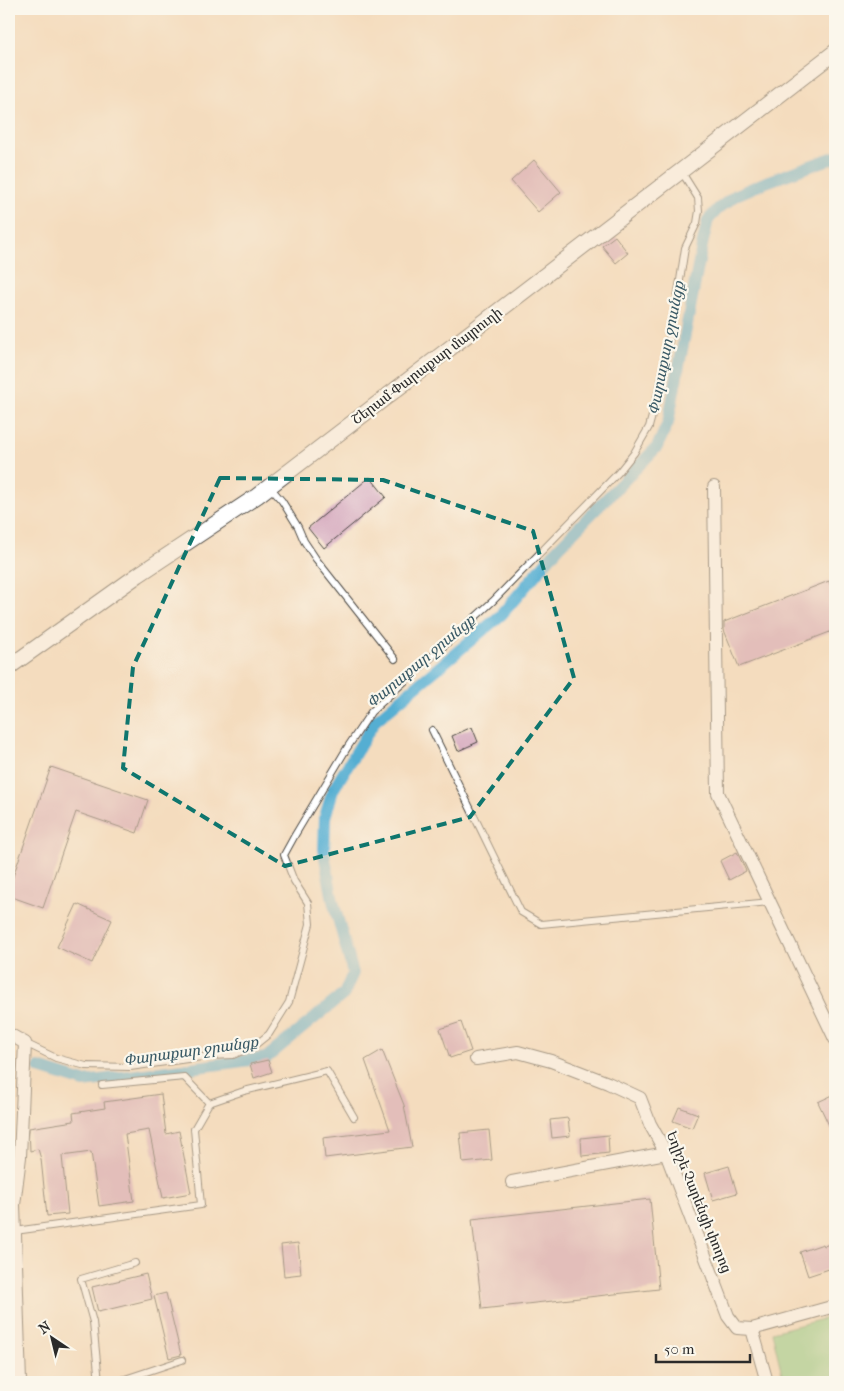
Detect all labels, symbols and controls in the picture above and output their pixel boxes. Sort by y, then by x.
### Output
water label: Փարաքար ջրանցք [644,279,689,416]
street label: Շերամ-Փարաքար մայրուղի [348,304,506,428]
water label: Փարաքար ջրանցք [363,610,480,712]
water label: Փարաքար ջրանցք [123,1032,261,1070]
street label: Եղիշե Չարենցի փողոց [663,1129,735,1275]
north arrow [28,1314,78,1364]
text: N [36,1318,54,1338]
scale bar [656,1331,750,1363]
text: 50 m [664,1340,695,1358]

